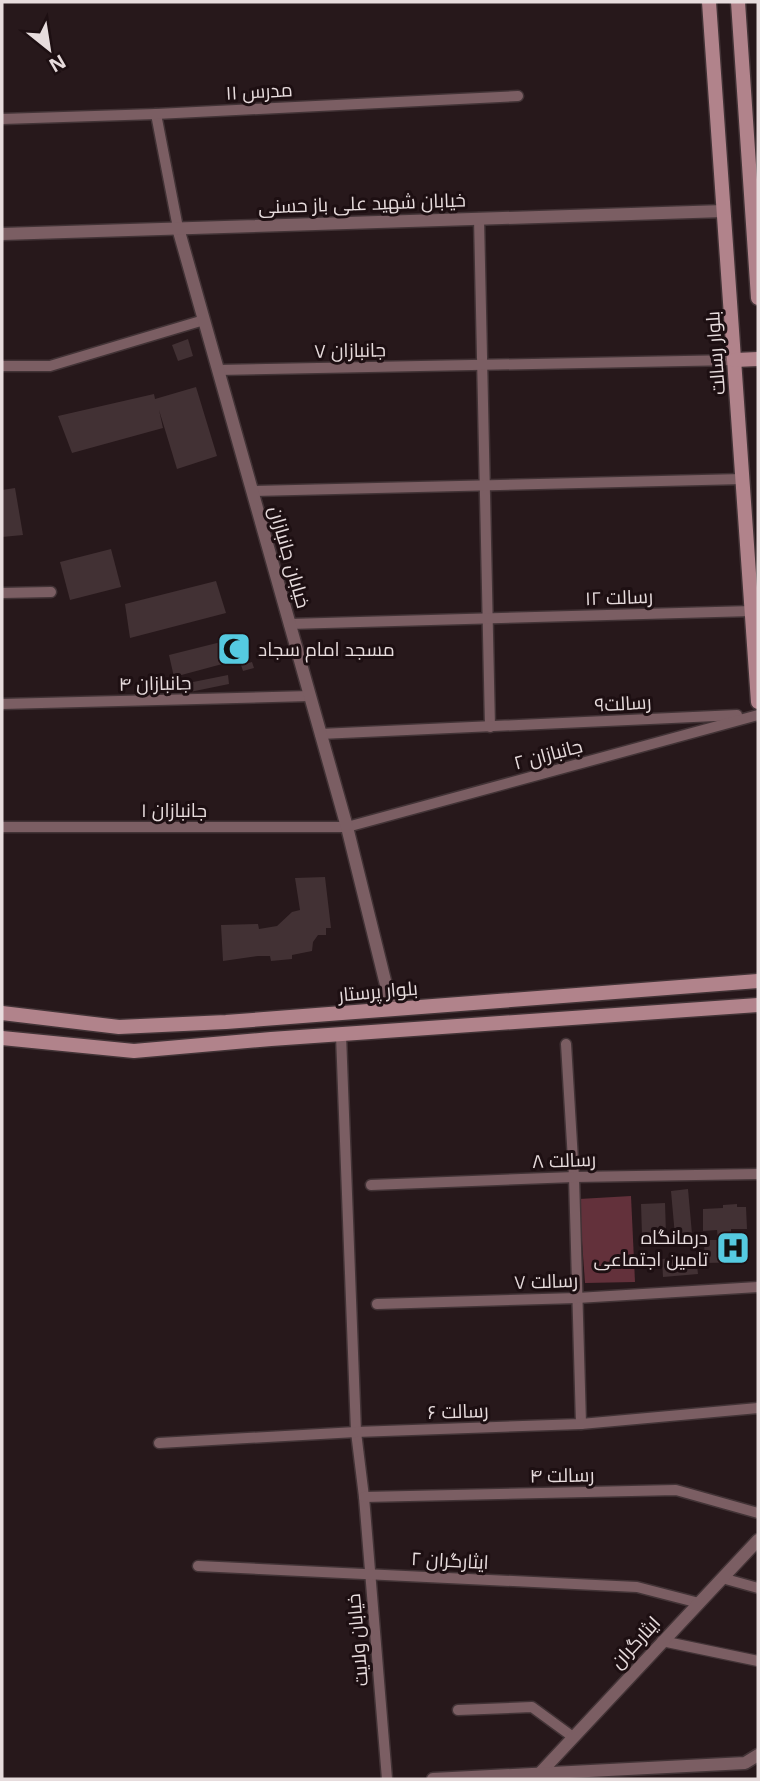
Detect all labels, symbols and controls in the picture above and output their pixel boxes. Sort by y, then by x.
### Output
north arrow [14,14,84,84]
text: N [44,49,71,79]
street label: مدرس ۱۱ [225,76,293,106]
street label: خیابان شهید علی باز حسنی [258,186,466,220]
street label: بلوار رسالت [699,310,731,396]
street label: جانبازان ۷ [314,336,386,364]
street label: خیابان جانبازان [263,503,317,611]
street label: رسالت ۱۲ [585,583,653,611]
mosque icon: مسجد امام سجاد [215,630,253,668]
place label: مسجد امام سجاد [258,636,395,663]
street label: جانبازان ۴ [118,669,192,697]
street label: رسالت۹ [594,689,652,717]
street label: جانبازان ۲ [511,732,585,776]
street label: جانبازان ۱ [141,797,207,823]
street label: بلوار پرستار [336,975,419,1008]
street label: رسالت ۸ [532,1146,596,1174]
place label: درمانگاه تامین اجتماعی [594,1224,708,1272]
hospital icon: درمانگاه تامین اجتماعی [714,1229,752,1267]
street label: رسالت ۷ [514,1267,578,1295]
street label: رسالت ۶ [427,1397,489,1425]
street label: رسالت ۴ [529,1461,595,1489]
street label: ایثارگران ۲ [411,1545,489,1575]
street label: خیابان ولایت [340,1592,374,1688]
street label: ایثارگران [604,1610,666,1674]

